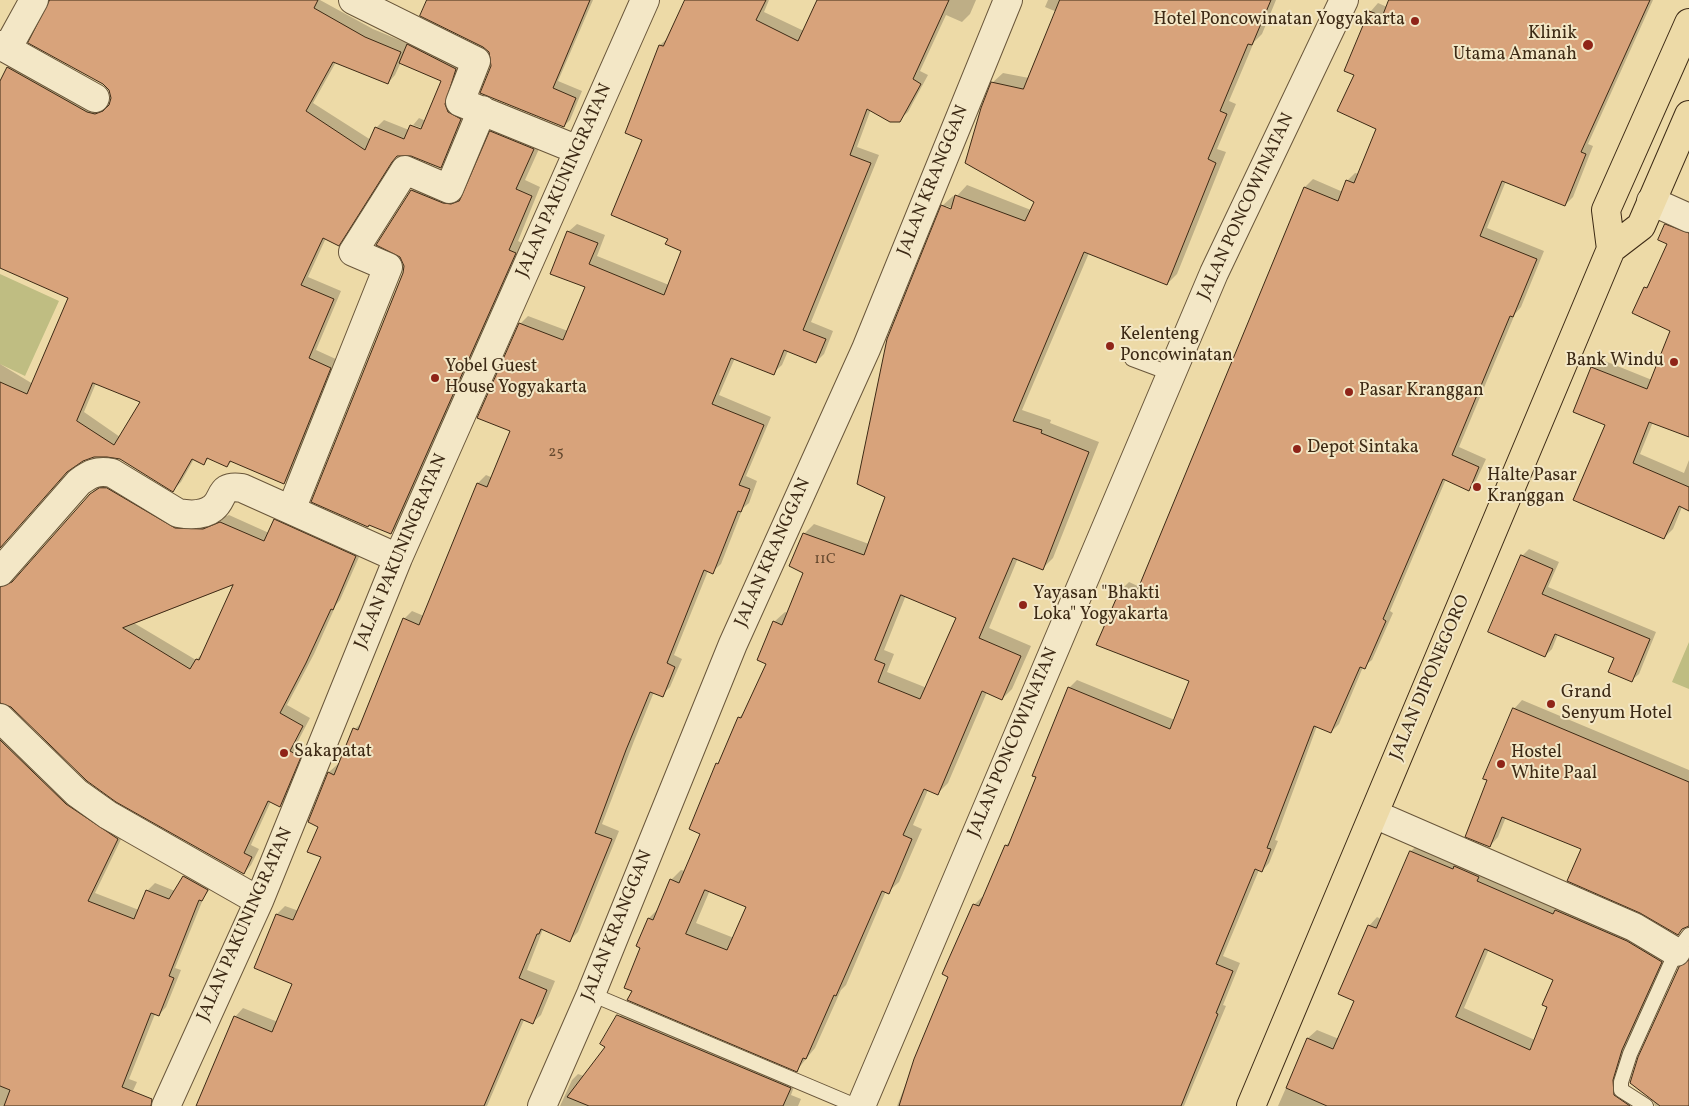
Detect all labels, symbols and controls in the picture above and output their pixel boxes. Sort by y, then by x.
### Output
place label: Hotel Poncowinatan Yogyakarta [1153,10,1405,32]
marker: Hotel Poncowinatan Yogyakarta [1409,15,1421,27]
place label: Klinik Utama Amanah [1453,24,1577,66]
marker: Klinik Utama Amanah [1581,38,1595,52]
street label: JALAN PAKUNINGRATAN [513,81,617,281]
street label: JALAN KRANGGAN [894,102,974,260]
street label: JALAN PONCOWINATAN [1194,110,1300,304]
place label: Kelenteng Poncowinatan [1120,325,1233,368]
marker: Kelenteng Poncowinatan [1104,340,1116,352]
place label: Bank Windu [1566,351,1664,373]
marker: Bank Windu [1668,356,1680,368]
place label: Yobel Guest House Yogyakarta [445,357,587,399]
marker: Yobel Guest House Yogyakarta [429,372,441,384]
place label: Pasar Kranggan [1359,381,1484,403]
marker: Pasar Kranggan [1343,386,1355,398]
place label: Depot Sintaka [1307,438,1419,460]
marker: Depot Sintaka [1291,443,1303,455]
house number: 25 [548,444,564,462]
street label: JALAN PAKUNINGRATAN [351,451,453,653]
place label: Halte Pasar Kranggan [1487,466,1577,508]
street label: JALAN KRANGGAN [731,475,817,631]
marker: Halte Pasar Kranggan [1471,481,1483,493]
house number: 11C [814,551,836,569]
place label: Yayasan "Bhakti Loka" Yogyakarta [1033,584,1169,626]
street label: JALAN DIPONEGORO [1386,592,1476,764]
marker: Yayasan "Bhakti Loka" Yogyakarta [1017,599,1029,611]
street label: JALAN PONCOWINATAN [964,645,1064,841]
place label: Grand Senyum Hotel [1561,683,1672,726]
marker: Grand Senyum Hotel [1545,698,1557,710]
place label: Sakapatat [294,742,372,764]
place label: Hostel White Paal [1511,743,1597,786]
marker: Sakapatat [278,747,290,759]
marker: Hostel White Paal [1495,758,1507,770]
street label: JALAN PAKUNINGRATAN [194,825,298,1025]
street label: JALAN KRANGGAN [578,847,658,1005]

